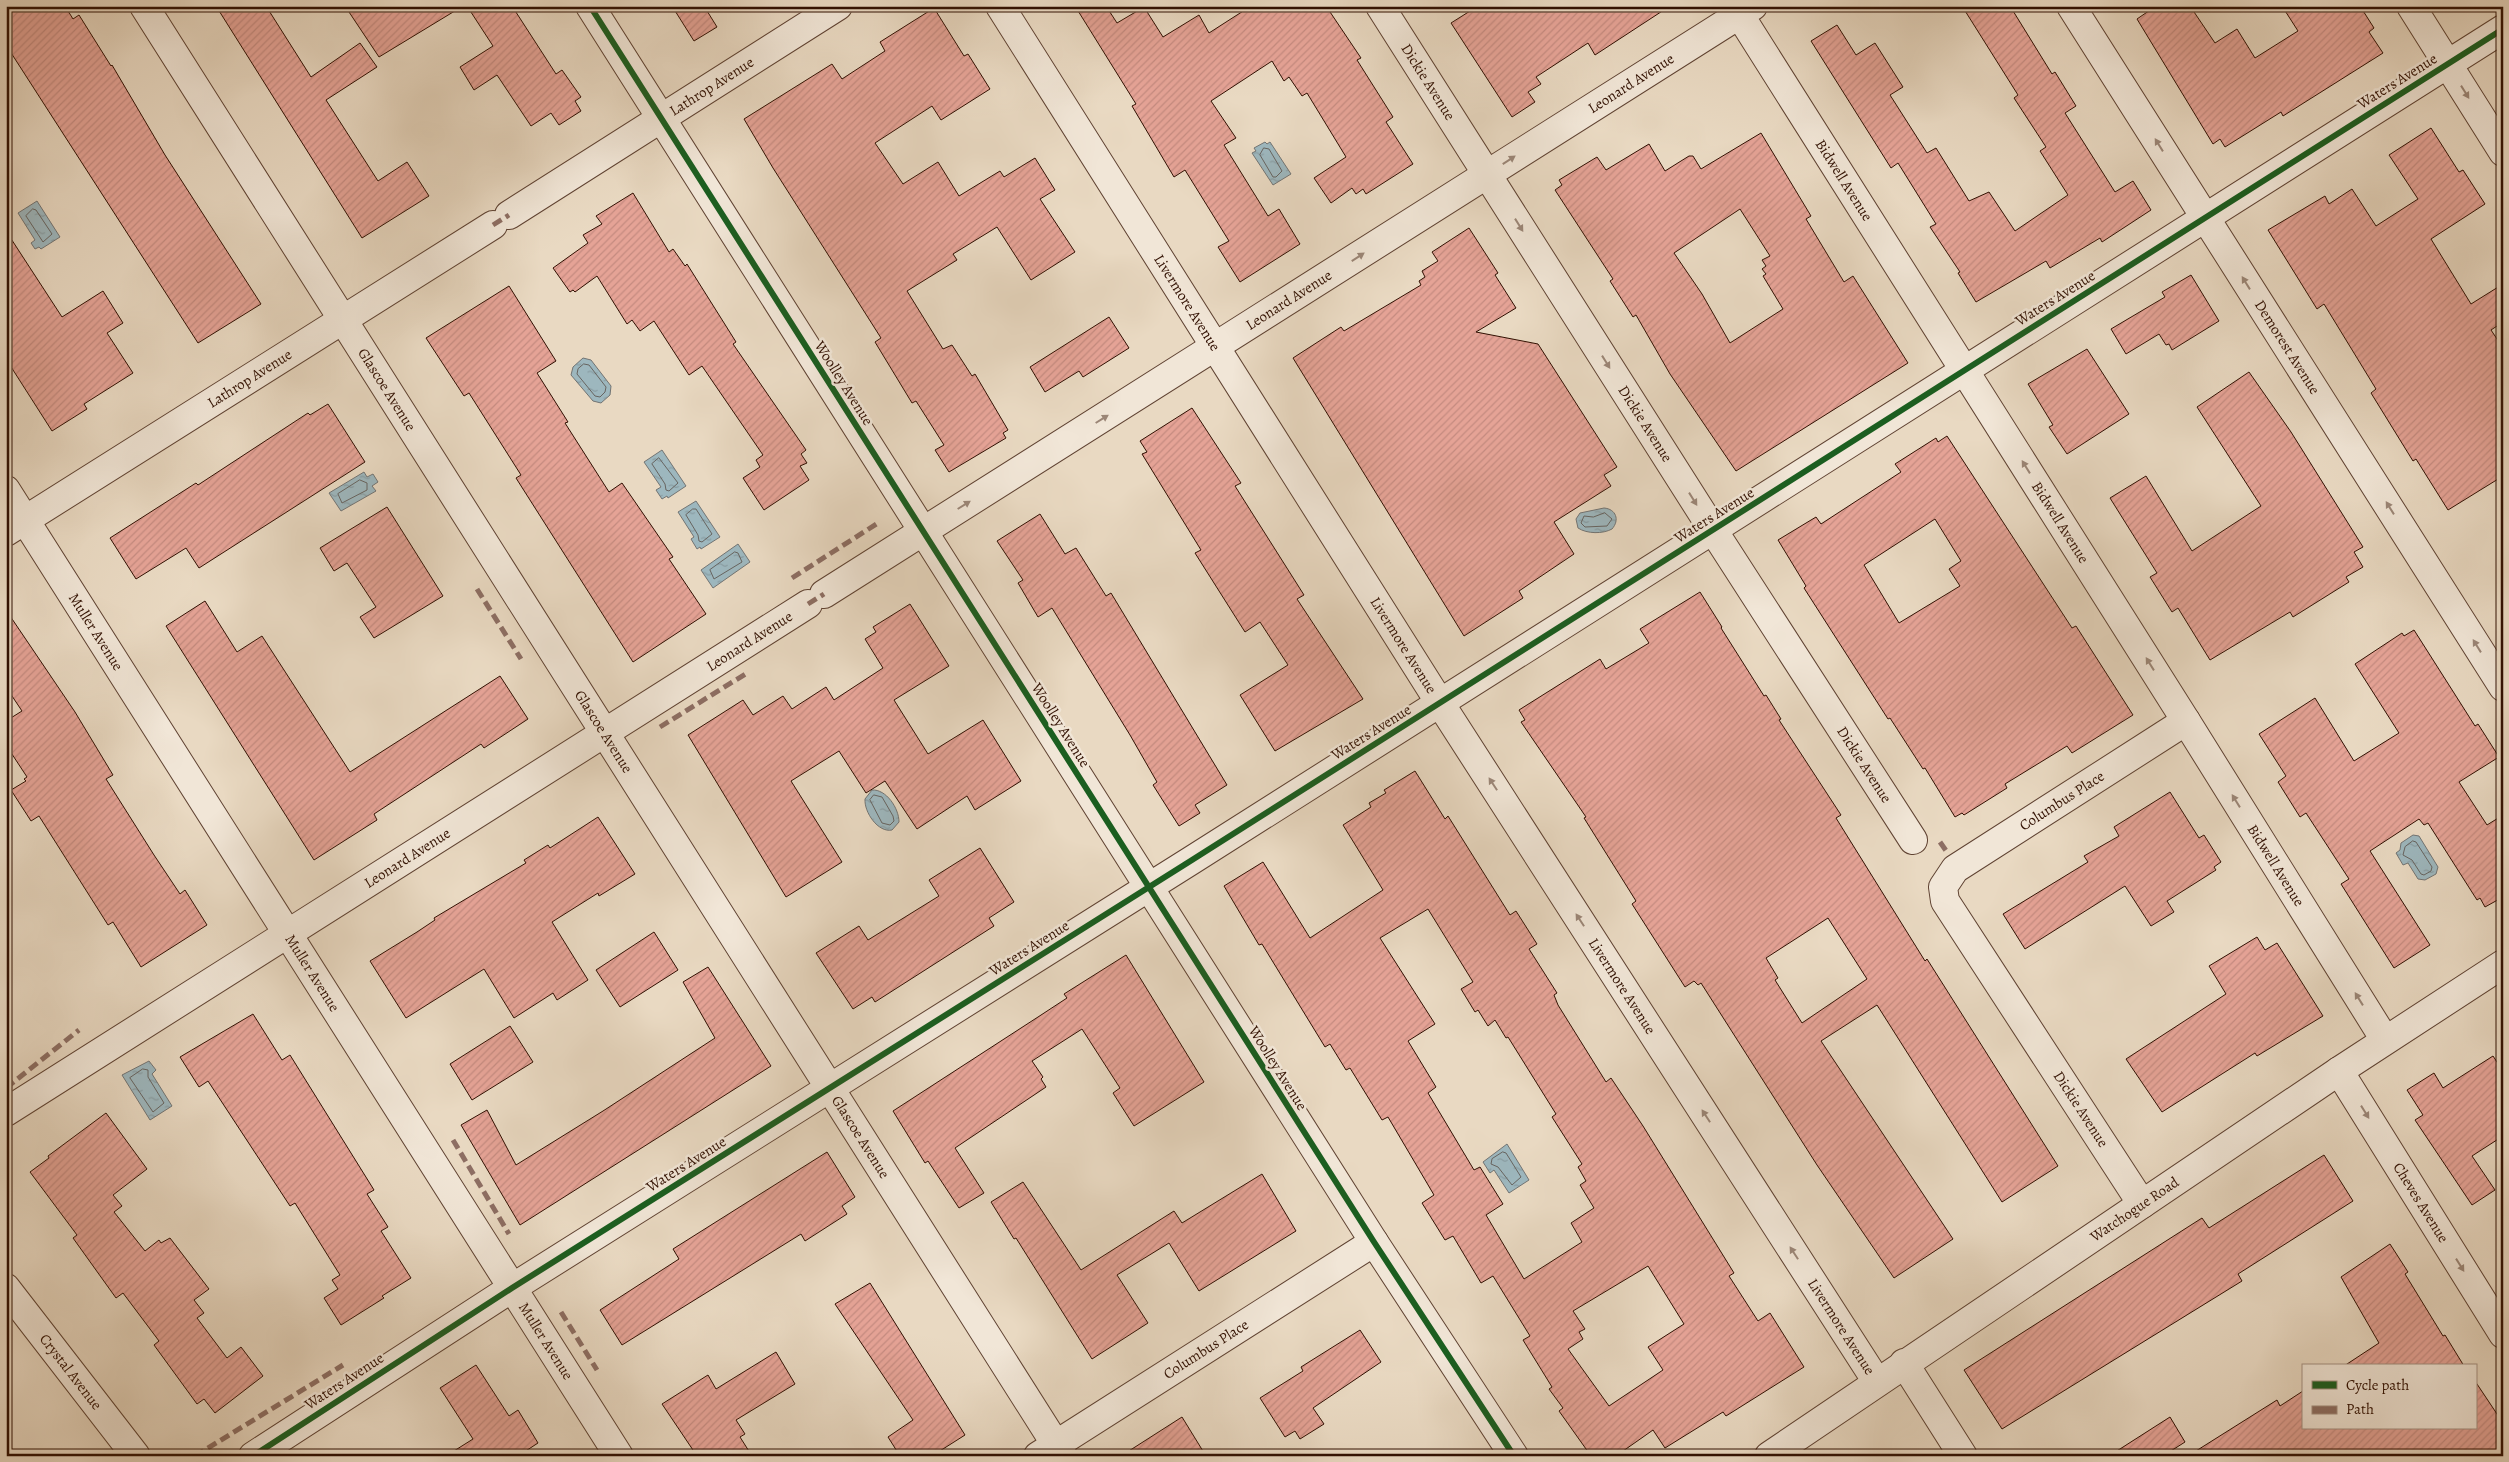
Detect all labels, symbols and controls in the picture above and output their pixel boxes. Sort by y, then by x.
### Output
street label: Dickie Avenue [1396,40,1460,124]
street label: Leonard Avenue [1584,48,1678,118]
street label: Waters Avenue [2352,48,2441,114]
street label: Lathrop Avenue [666,52,758,121]
one-way arrow [2460,85,2469,98]
street label: Bidwell Avenue [1811,135,1878,225]
one-way arrow [2155,139,2164,152]
one-way arrow [1503,155,1516,165]
one-way arrow [1514,218,1523,231]
street label: Livermore Avenue [1149,251,1226,355]
one-way arrow [1351,252,1364,262]
street label: Leonard Avenue [1242,265,1336,335]
street label: Waters Avenue [2010,265,2099,331]
one-way arrow [2242,276,2251,289]
street label: Demorest Avenue [2250,296,2325,398]
street label: Woolley Avenue [810,336,878,429]
street label: Lathrop Avenue [204,344,296,413]
street label: Glascoe Avenue [353,344,421,435]
one-way arrow [1601,355,1611,368]
street label: Dickie Avenue [1614,382,1677,466]
one-way arrow [1095,414,1109,423]
one-way arrow [2021,461,2031,474]
street label: Bidwell Avenue [2027,478,2094,567]
street label: Waters Avenue [1669,482,1758,548]
one-way arrow [1689,492,1698,506]
one-way arrow [958,500,971,510]
one-way arrow [2385,502,2394,515]
street label: Muller Avenue [64,589,128,675]
street label: Livermore Avenue [1366,593,1442,698]
street label: Leonard Avenue [702,606,797,676]
one-way arrow [2472,639,2481,652]
one-way arrow [2145,657,2155,670]
street label: Woolley Avenue [1027,678,1095,771]
street label: Glascoe Avenue [570,686,638,777]
street label: Waters Avenue [1326,699,1415,765]
street label: Dickie Avenue [1832,722,1897,807]
street label: Columbus Place [2015,766,2108,835]
one-way arrow [1488,777,1497,790]
one-way arrow [2232,795,2241,808]
street label: Bidwell Avenue [2243,820,2309,910]
street label: Leonard Avenue [360,823,454,893]
one-way arrow [1576,914,1585,927]
street label: Waters Avenue [984,915,1073,981]
street label: Muller Avenue [280,930,345,1016]
street label: Livermore Avenue [1584,934,1661,1038]
one-way arrow [2354,992,2363,1006]
street label: Woolley Avenue [1244,1021,1312,1114]
street label: Dickie Avenue [2049,1067,2113,1151]
street label: Glascoe Avenue [827,1092,895,1183]
one-way arrow [2360,1106,2369,1119]
one-way arrow [1701,1109,1711,1123]
street label: Waters Avenue [641,1131,730,1197]
street label: Cheves Avenue [2388,1159,2454,1247]
street label: Watchogue Road [2085,1171,2184,1247]
one-way arrow [1789,1246,1799,1259]
one-way arrow [2455,1258,2465,1272]
street label: Livermore Avenue [1803,1275,1880,1379]
street label: Muller Avenue [514,1299,578,1384]
street label: Columbus Place [1159,1314,1253,1384]
street label: Crystal Avenue [35,1330,107,1414]
street label: Waters Avenue [300,1348,388,1415]
legend [2302,1364,2476,1430]
text: Cycle path [2346,1375,2409,1395]
text: Path [2346,1399,2374,1419]

